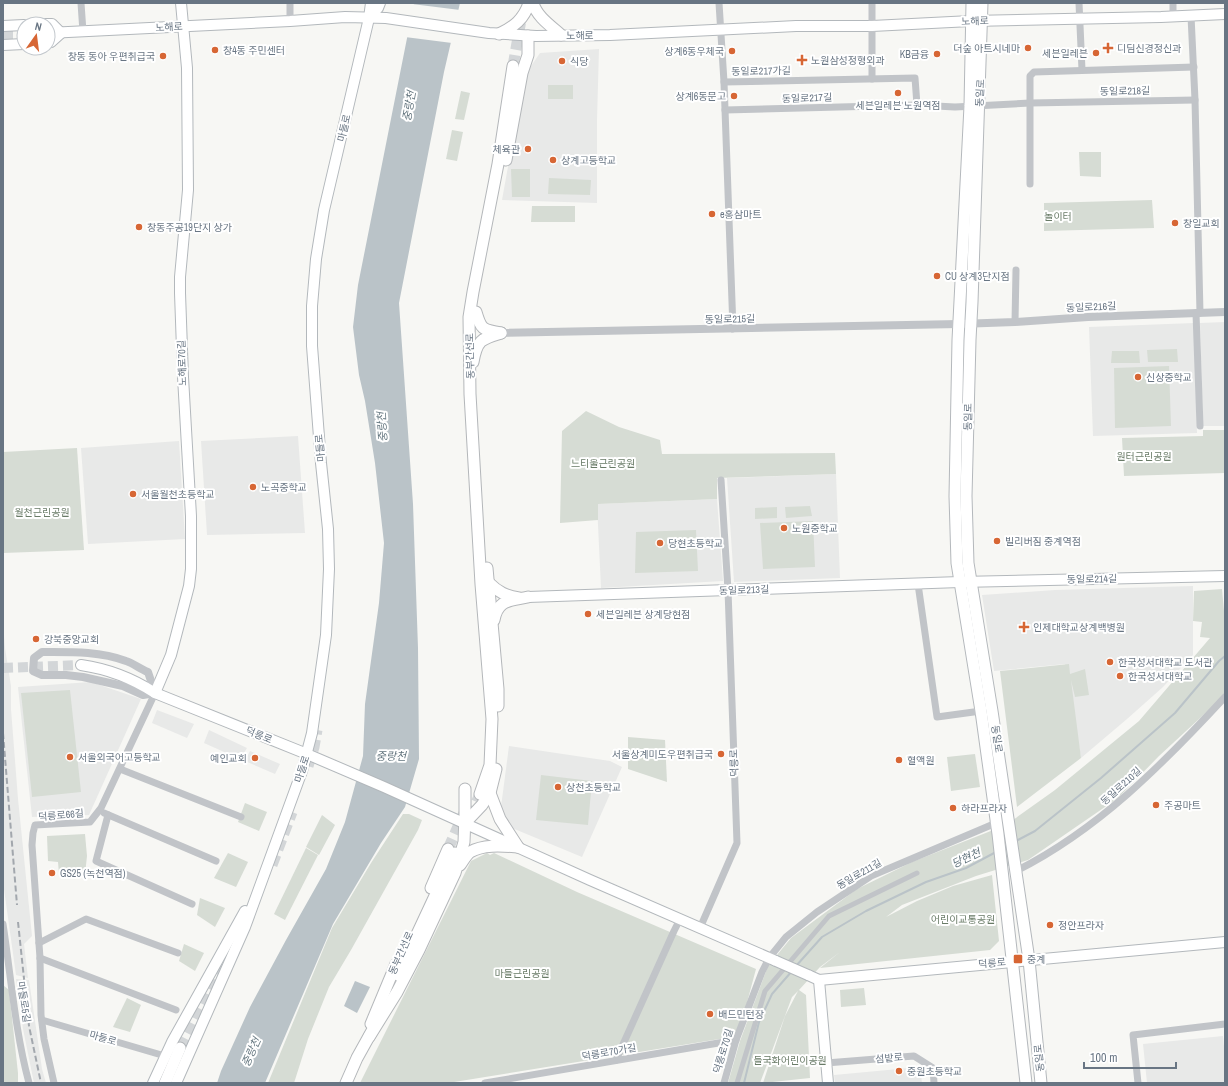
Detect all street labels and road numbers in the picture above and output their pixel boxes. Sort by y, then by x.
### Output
street label: 노해로 [961,14,989,28]
street label: 노해로 [155,20,183,34]
street label: 노해로 [566,29,594,42]
street label: 동일로217가길 [731,64,791,78]
street label: 동일로 [973,79,987,107]
street label: 동일로218길 [1100,84,1150,98]
street label: 동일로217길 [782,91,832,105]
street label: 마들로 [335,113,353,143]
street label: 동일로216길 [1065,299,1117,315]
street label: 동일로215길 [705,312,755,326]
street label: 동부간선로 [463,333,477,379]
street label: 노해로70길 [175,340,189,386]
street label: 동일로 [961,403,975,431]
street label: 마들로 [312,434,328,462]
street label: 동일로214길 [1067,572,1117,586]
street label: 동일로213길 [719,583,769,597]
street label: 덕릉로 [244,724,274,746]
street label: 동일로 [989,724,1005,754]
street label: 덕릉로 [727,749,741,777]
street label: 마들로 [292,754,312,784]
street label: 동일로210길 [1098,764,1144,808]
street label: 덕릉로66길 [38,807,84,823]
street label: 동일로211길 [834,856,884,892]
street label: 동부간선로 [386,929,416,977]
street label: 덕릉로 [978,955,1006,971]
street label: 마들로5길 [14,981,34,1023]
street label: 덕릉로70길 [710,1027,736,1075]
street label: 마들로 [88,1028,118,1048]
street label: 덕릉로70가길 [581,1041,637,1063]
street label: 동일로 [1031,1044,1047,1072]
street label: 섬밭로 [875,1050,903,1066]

